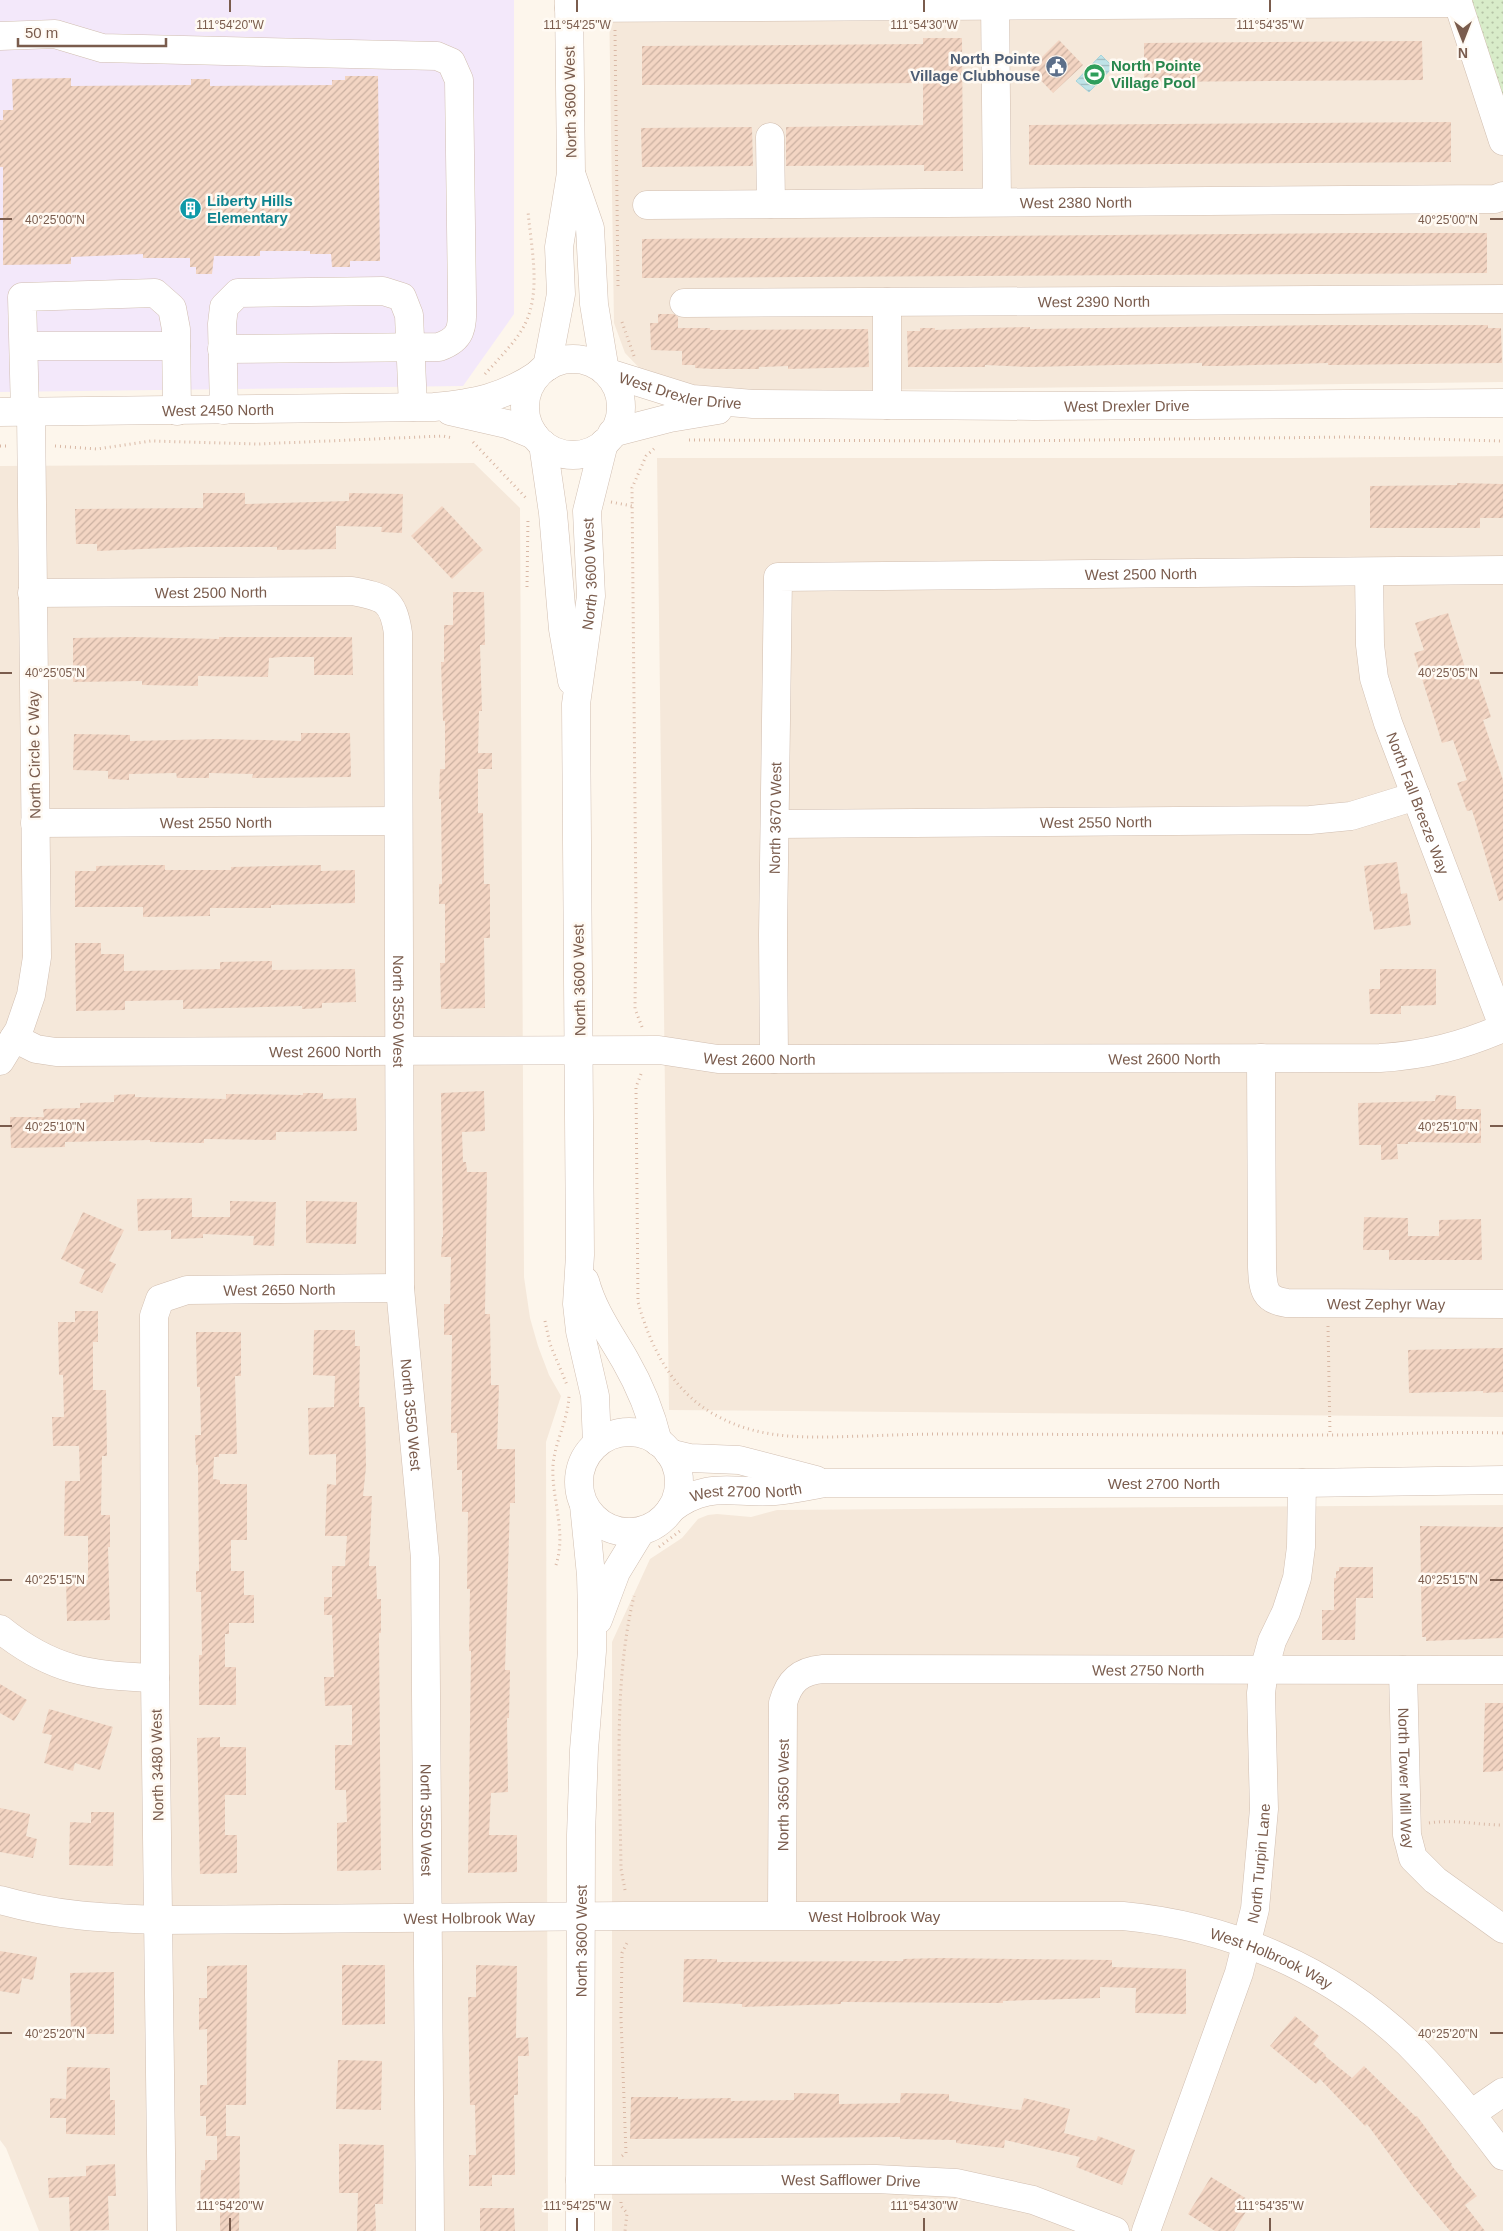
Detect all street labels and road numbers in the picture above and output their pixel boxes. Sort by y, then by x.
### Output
street label: North 3600 West [561,45,579,158]
street label: West 2380 North [1020,193,1132,211]
street label: West 2390 North [1038,292,1150,310]
street label: West Drexler Drive [617,368,742,412]
street label: West Drexler Drive [1064,397,1190,414]
street label: West 2450 North [162,400,274,419]
street label: North 3600 West [578,517,600,631]
street label: West 2500 North [1085,564,1197,583]
street label: West 2500 North [155,583,267,601]
street label: North Circle C Way [24,690,44,819]
street label: North Fall Breeze Way [1384,730,1453,877]
street label: North 3670 West [765,761,784,874]
street label: West 2550 North [160,813,272,831]
street label: West 2550 North [1040,813,1152,831]
street label: North 3600 West [570,923,588,1036]
street label: North 3550 West [390,955,408,1068]
street label: West 2600 North [269,1042,381,1060]
street label: West 2600 North [702,1048,816,1068]
street label: West 2600 North [1108,1050,1221,1067]
street label: West 2650 North [223,1280,336,1298]
street label: West Zephyr Way [1327,1295,1446,1312]
street label: North 3550 West [398,1358,425,1472]
street label: West 2700 North [1108,1475,1220,1492]
street label: West 2700 North [687,1479,803,1505]
street label: West 2750 North [1092,1661,1204,1678]
street label: North Tower Mill Way [1395,1707,1419,1851]
street label: North 3480 West [148,1708,166,1821]
street label: North 3650 West [774,1738,791,1851]
street label: North 3550 West [418,1764,436,1877]
street label: North Turpin Lane [1243,1803,1273,1925]
street label: North 3600 West [572,1884,589,1997]
street label: West Holbrook Way [403,1908,536,1926]
street label: West Holbrook Way [808,1908,941,1925]
street label: West Holbrook Way [1208,1924,1336,1992]
street label: West Safflower Drive [781,2170,921,2190]

